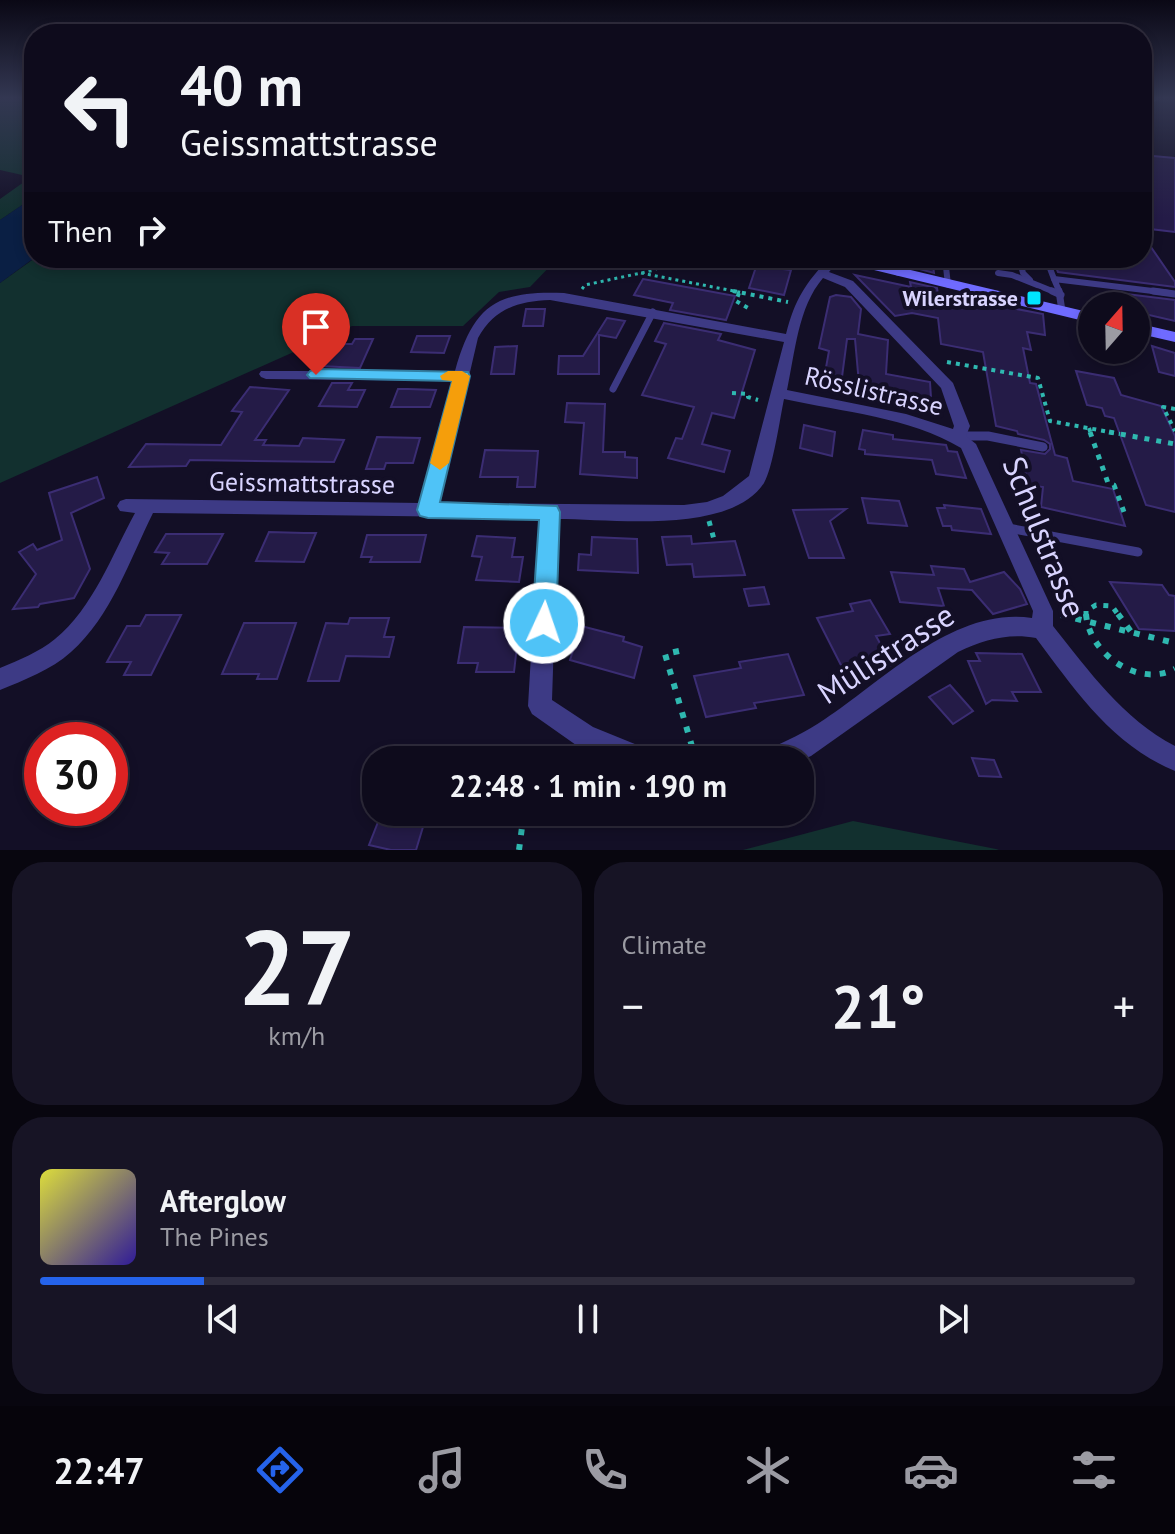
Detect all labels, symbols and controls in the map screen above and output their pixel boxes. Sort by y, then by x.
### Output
text: 40 m [180,49,303,121]
icon: left [48,56,152,160]
text: Geissmattstrasse [180,119,438,166]
icon: right [129,208,173,252]
text: Then [48,211,113,250]
place label: Wilerstrasse [902,284,1018,312]
marker: Wilerstrasse [1025,289,1043,307]
north arrow [1078,292,1150,364]
map controls [1078,292,1150,364]
pin [282,293,350,375]
icon: arrive [294,305,338,349]
street label: Rösslistrasse [802,359,947,422]
street label: Schulstrasse [994,450,1096,623]
street label: Geissmattstrasse [209,464,395,501]
position arrow [502,581,586,665]
street label: Mülistrasse [809,593,962,713]
speed limit sign: 30 [24,722,128,826]
text: 22:48 · 1 min · 190 m [449,766,727,805]
text: 27 [238,899,356,1034]
text: Climate [622,928,707,961]
text: 21° [831,967,925,1045]
text: − [622,977,644,1034]
text: + [1113,977,1135,1034]
text: km/h [268,1019,325,1052]
text: Afterglow [160,1181,286,1220]
text: The Pines [160,1220,269,1253]
icon: previous [201,1297,245,1341]
icon: pause [566,1297,610,1341]
icon: next [931,1297,975,1341]
icon: directions [252,1442,308,1498]
icon: music [414,1442,470,1498]
icon: phone [577,1442,633,1498]
icon: climate [740,1442,796,1498]
icon: car [903,1442,959,1498]
icon: filters [1066,1442,1122,1498]
text: 22:47 [53,1447,145,1494]

